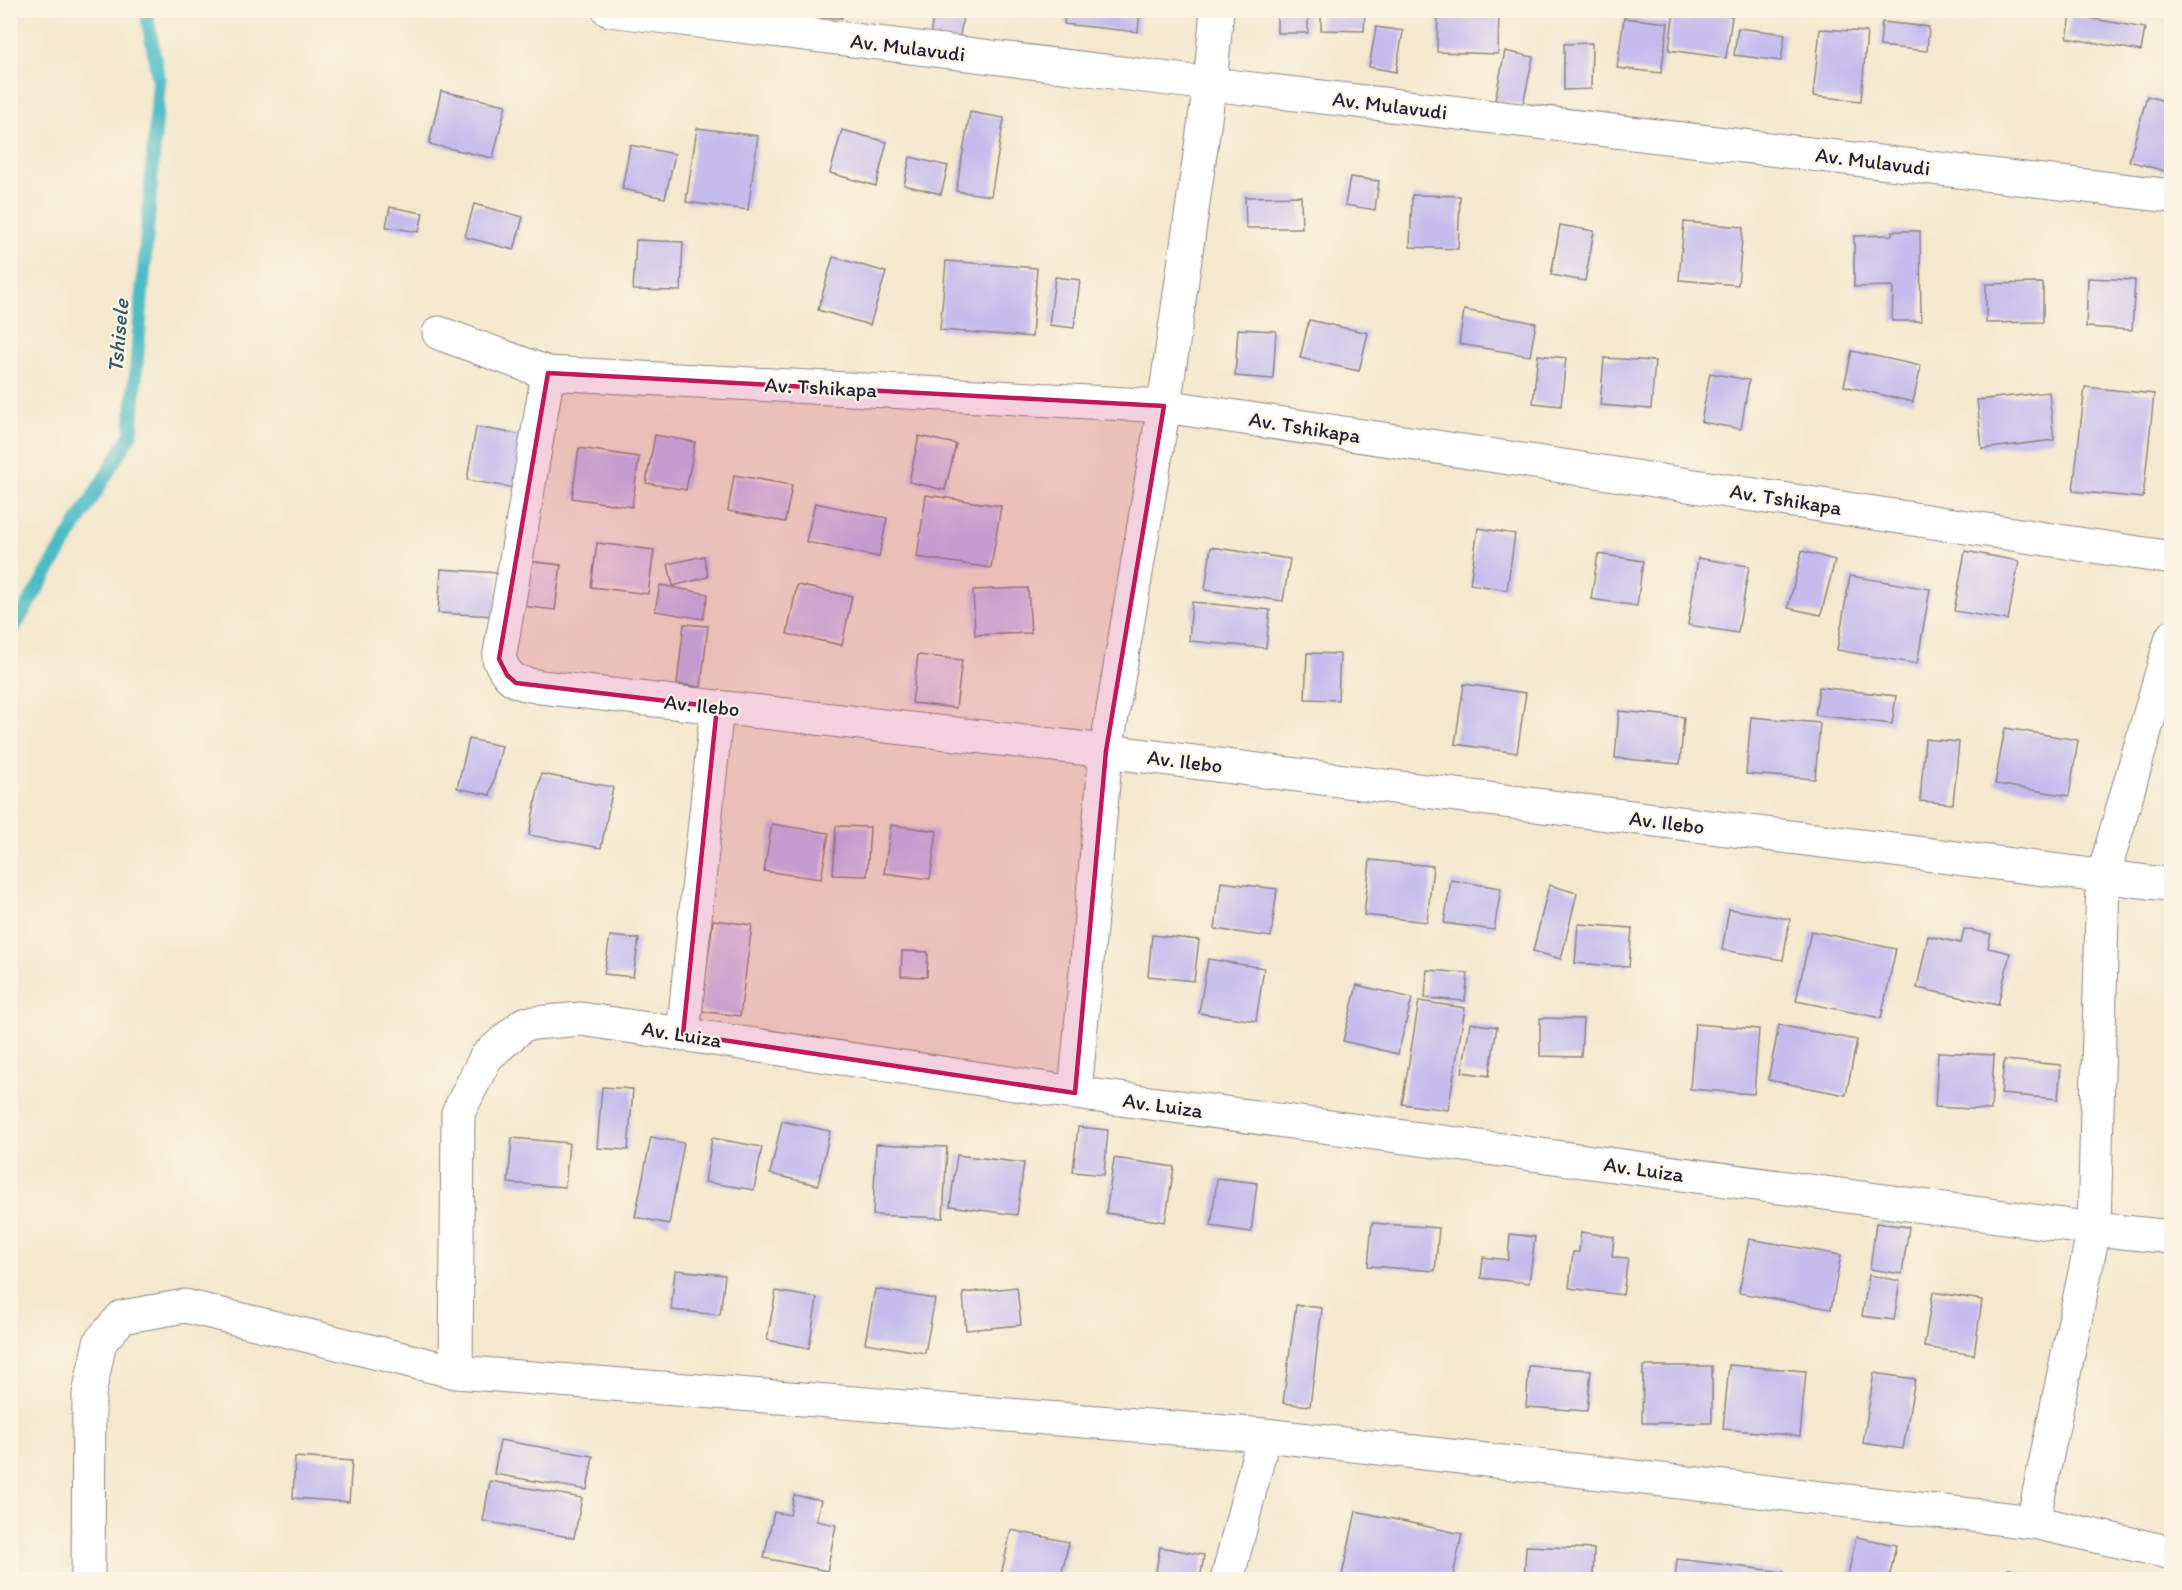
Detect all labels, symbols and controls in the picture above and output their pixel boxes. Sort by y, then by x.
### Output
street label: Av. Mulavudi [849,28,967,66]
street label: Av. Mulavudi [1331,86,1449,124]
street label: Av. Mulavudi [1814,142,1932,180]
water label: Tshisele [101,297,135,374]
street label: Av. Tshikapa [764,372,878,402]
street label: Av. Tshikapa [1247,406,1363,448]
street label: Av. Tshikapa [1728,478,1844,520]
street label: Av. Ilebo [663,689,741,721]
street label: Av. Ilebo [1146,744,1224,778]
street label: Av. Ilebo [1628,805,1706,839]
street label: Av. Luiza [640,1015,724,1053]
street label: Av. Luiza [1121,1087,1205,1123]
street label: Av. Luiza [1602,1151,1686,1187]

